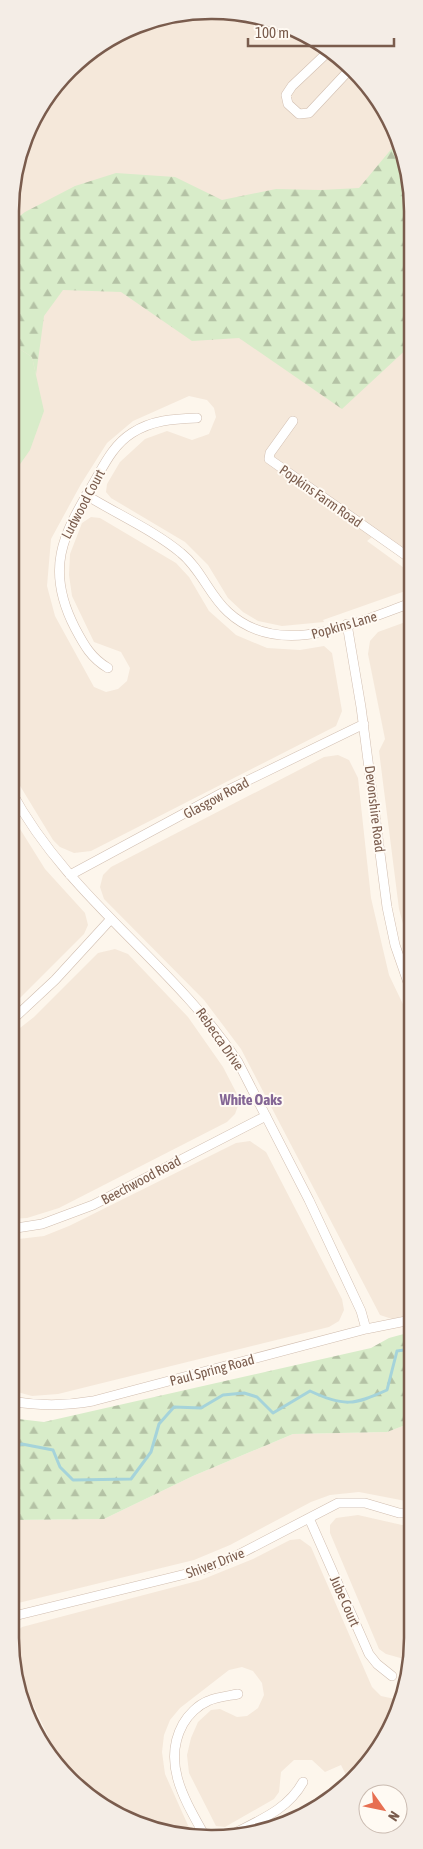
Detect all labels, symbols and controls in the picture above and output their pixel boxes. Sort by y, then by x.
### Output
scale bar [248,15,394,47]
text: 100 m [255,24,289,41]
street label: Popkins Farm Road [277,462,365,530]
street label: Ludwood Court [58,467,108,541]
street label: Popkins Lane [309,608,379,642]
street label: Devonshire Road [362,765,388,853]
street label: Glasgow Road [181,774,251,822]
street label: Rebecca Drive [193,1005,247,1073]
district label: White Oaks [219,1091,283,1108]
street label: Beechwood Road [98,1152,184,1208]
street label: Paul Spring Road [168,1351,256,1389]
street label: Shiver Drive [184,1545,246,1581]
street label: Jube Court [327,1573,363,1629]
north arrow [358,1784,408,1834]
text: N [385,1808,403,1824]

